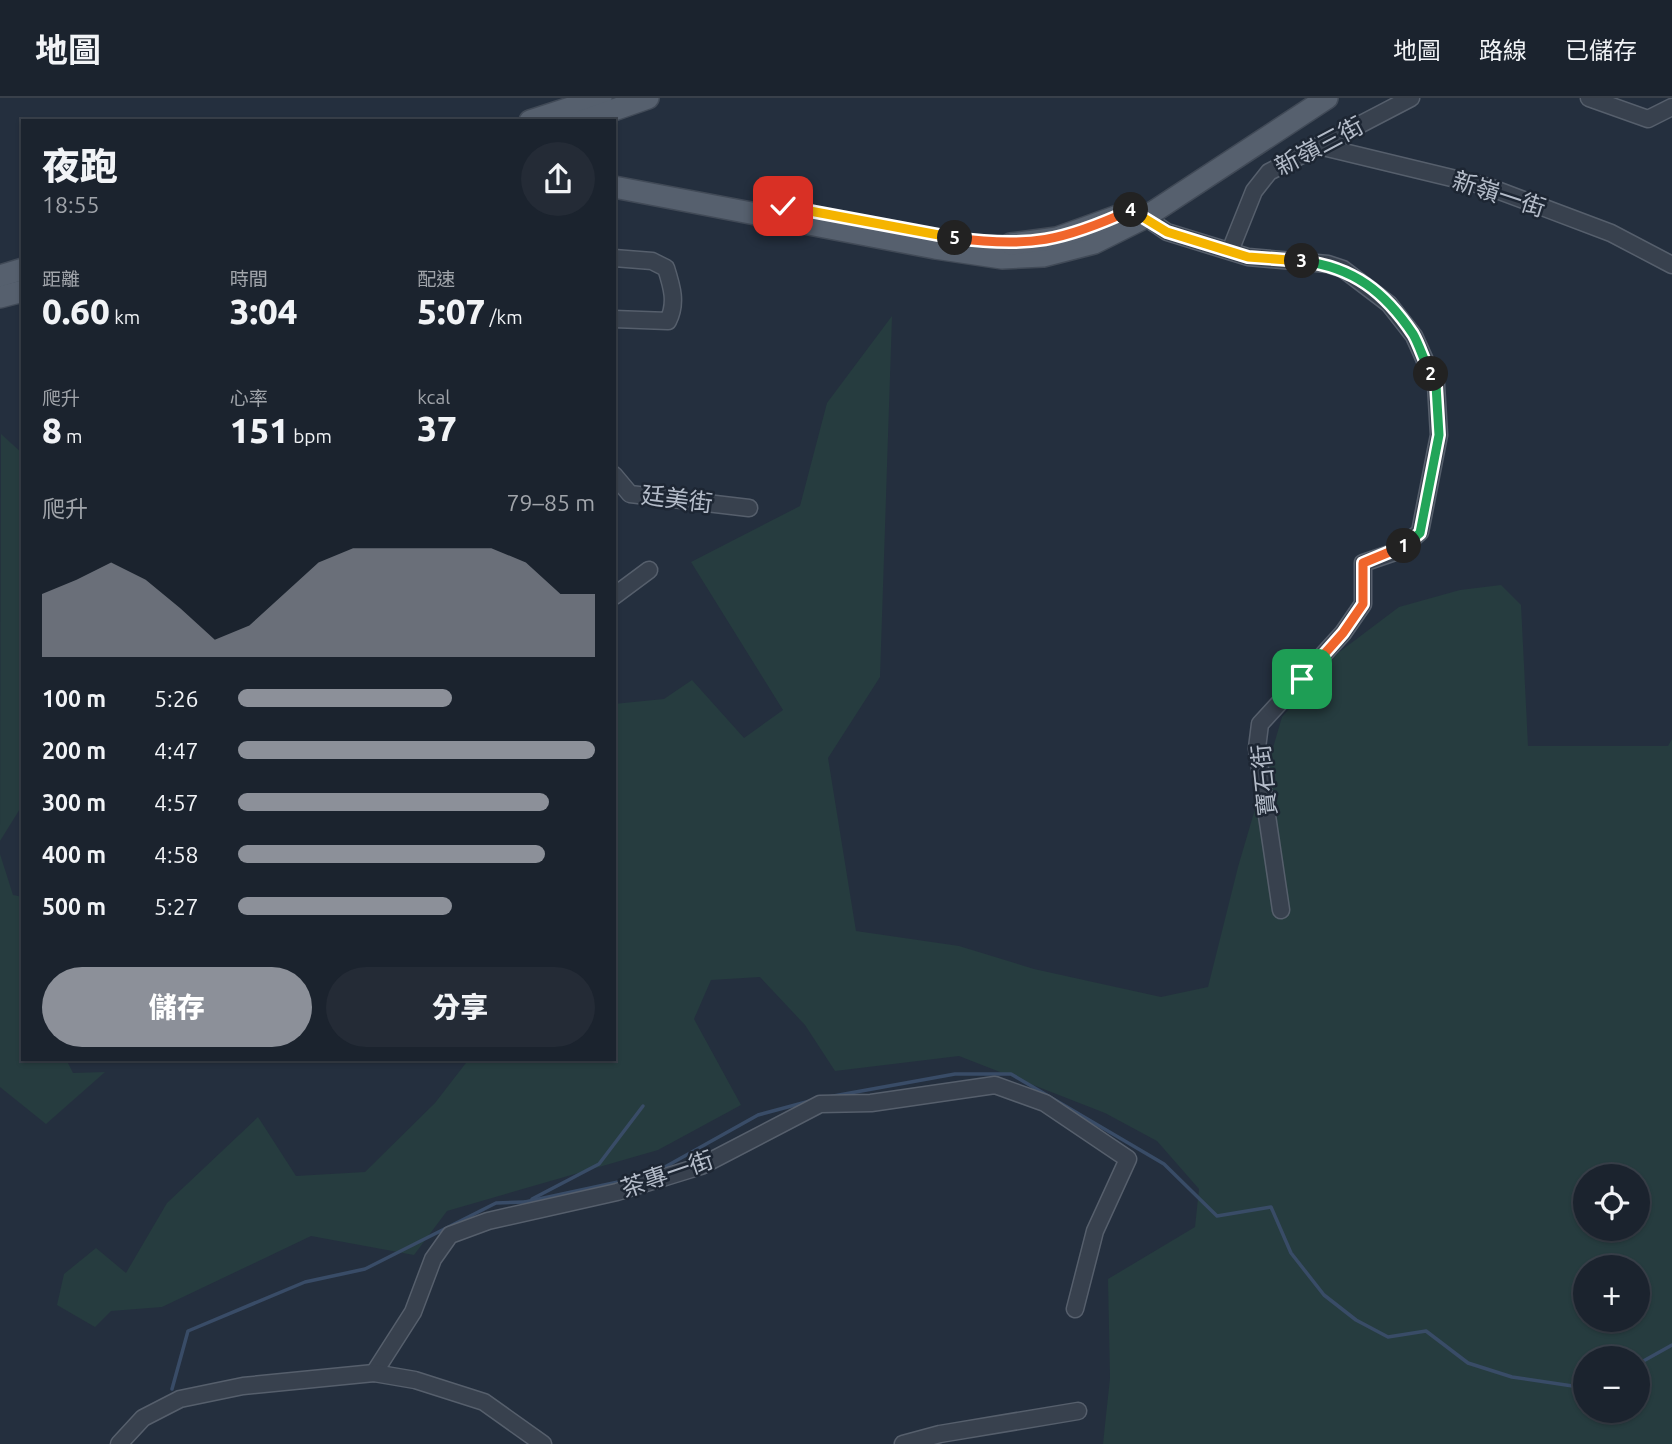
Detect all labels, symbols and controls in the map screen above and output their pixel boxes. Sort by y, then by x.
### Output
text: 地圖 [35,31,101,68]
text: 地圖 [1393,37,1441,64]
text: 路線 [1479,37,1527,64]
text: 已儲存 [1565,37,1637,64]
street label: 新嶺三街 [1270,112,1368,180]
button: share [521,142,595,216]
text: 夜跑 [42,145,118,187]
street label: 新嶺一街 [1449,166,1549,222]
pin [753,176,813,236]
icon: check [764,187,802,225]
text: 18:55 [42,192,100,217]
pin: 4 [1114,192,1148,228]
text: 4 [1125,198,1136,220]
pin: 5 [937,220,972,256]
text: 5 [949,226,960,248]
pin: 3 [1284,244,1320,278]
text: 3 [1296,249,1307,271]
text: 距離 [42,268,80,290]
text: 時間 [230,268,268,290]
text: 配速 [417,268,455,290]
text: 0.60 [42,291,110,331]
text: 3:04 [230,291,298,331]
text: 5:07 [417,291,485,331]
text: km [110,306,140,328]
text: /km [485,306,523,328]
pin: 2 [1414,356,1448,392]
text: 2 [1425,362,1436,384]
text: kcal [417,386,450,408]
text: 爬升 [42,387,80,409]
text: 心率 [230,387,268,409]
text: 37 [417,408,457,448]
text: 8 [42,410,62,450]
text: 151 [230,410,289,450]
text: m [62,425,83,447]
text: bpm [289,425,332,447]
street label: 廷美街 [640,481,714,517]
text: 79–85 m [507,490,595,515]
text: 爬升 [42,496,88,521]
pin: 1 [1386,528,1422,564]
text: 1 [1398,534,1409,556]
pin [1272,649,1332,709]
icon: arrive [1283,660,1321,698]
text: 100 m [42,686,106,711]
text: 5:26 [154,686,199,711]
text: 200 m [42,738,106,763]
text: 4:47 [154,738,199,763]
street label: 寶石街 [1247,743,1281,817]
text: 300 m [42,790,106,815]
text: 4:57 [154,790,199,815]
text: 400 m [42,842,106,867]
text: 4:58 [154,842,199,867]
text: 500 m [42,894,106,919]
text: 5:27 [154,894,199,919]
button: 儲存 [42,967,312,1047]
button: 分享 [326,967,595,1047]
street label: 茶專一街 [617,1146,717,1202]
map controls [1573,1164,1650,1423]
button: locate [1573,1164,1650,1241]
button: + [1573,1255,1650,1332]
button: − [1573,1346,1650,1423]

